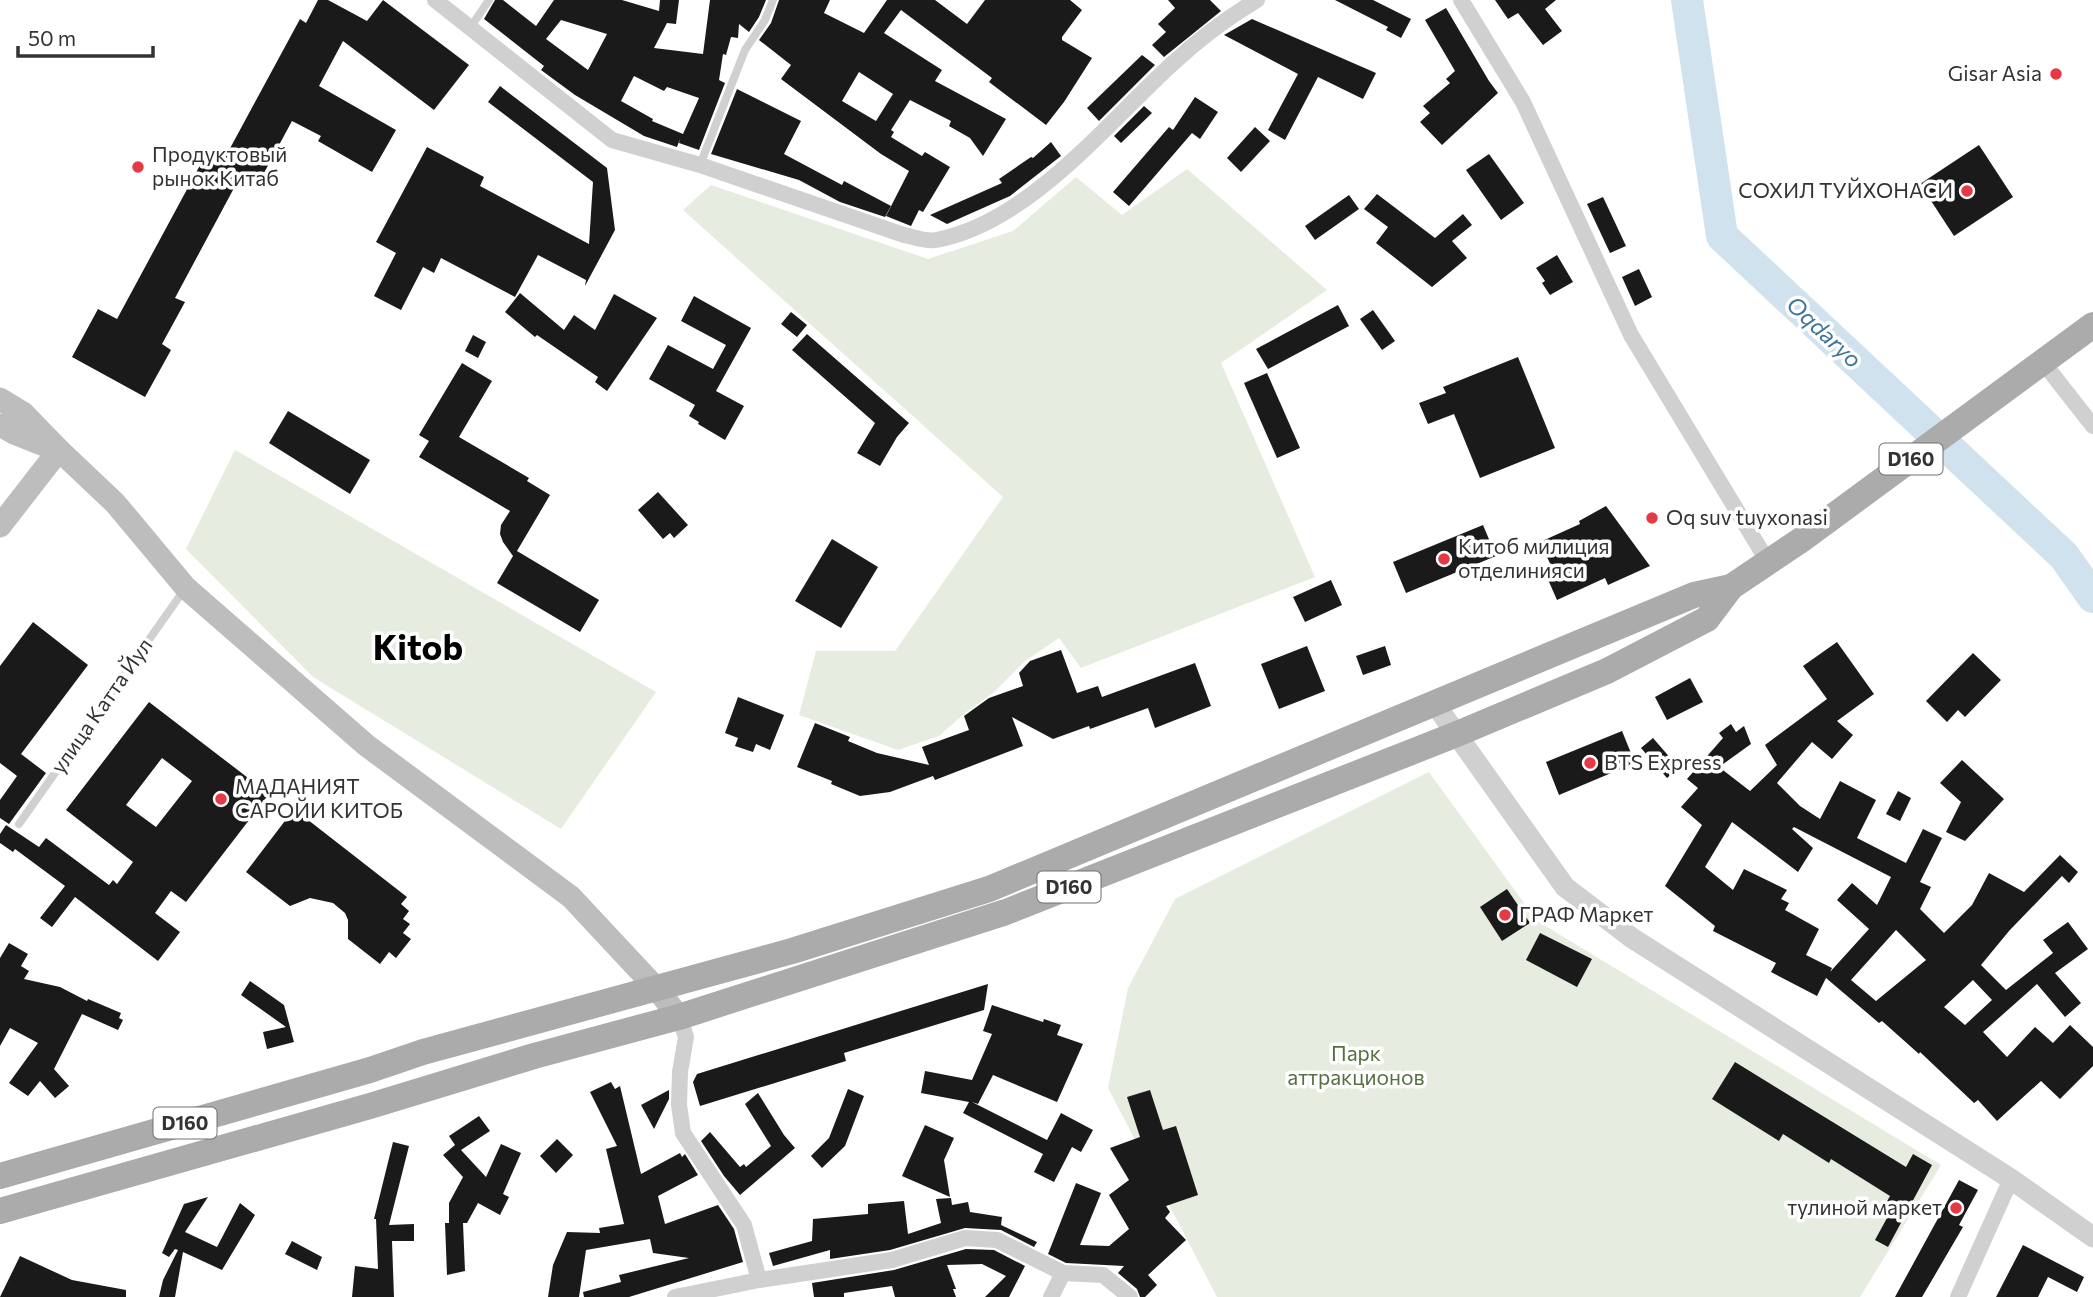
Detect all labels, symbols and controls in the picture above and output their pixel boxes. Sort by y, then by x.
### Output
scale bar [18,14,152,58]
text: 50 m [28,25,76,50]
place label: Gisar Asia [1948,60,2042,85]
marker: Gisar Asia [2048,66,2064,82]
place label: Продуктовый рынок Китаб [152,141,287,190]
marker: Продуктовый рынок Китаб [130,159,146,175]
place label: СОХИЛ ТУЙХОНАСИ [1738,177,1953,202]
marker: СОХИЛ ТУЙХОНАСИ [1959,183,1975,199]
water label: Oqdaryo [1781,290,1868,373]
road number: D160 [1880,444,1942,474]
place label: Oq suv tuyxonasi [1666,504,1828,529]
marker: Oq suv tuyxonasi [1644,510,1660,526]
place label: Китоб милиция отделинияси [1458,533,1610,582]
marker: Китоб милиция отделинияси [1436,551,1452,567]
district label: Kitob [373,624,463,667]
street label: улица Катта Йул [45,633,157,778]
place label: BTS Express [1604,749,1721,774]
marker: BTS Express [1582,755,1598,771]
place label: МАДАНИЯТ САРОЙИ КИТОБ [235,773,403,822]
marker: МАДАНИЯТ САРОЙИ КИТОБ [213,791,229,807]
road number: D160 [1038,872,1100,902]
place label: ГРАФ Маркет [1519,901,1654,926]
marker: ГРАФ Маркет [1497,907,1513,923]
park label: Парк аттракционов [1287,1040,1425,1089]
road number: D160 [154,1107,216,1138]
place label: тулиной маркет [1787,1194,1942,1219]
marker: тулиной маркет [1948,1200,1964,1216]

